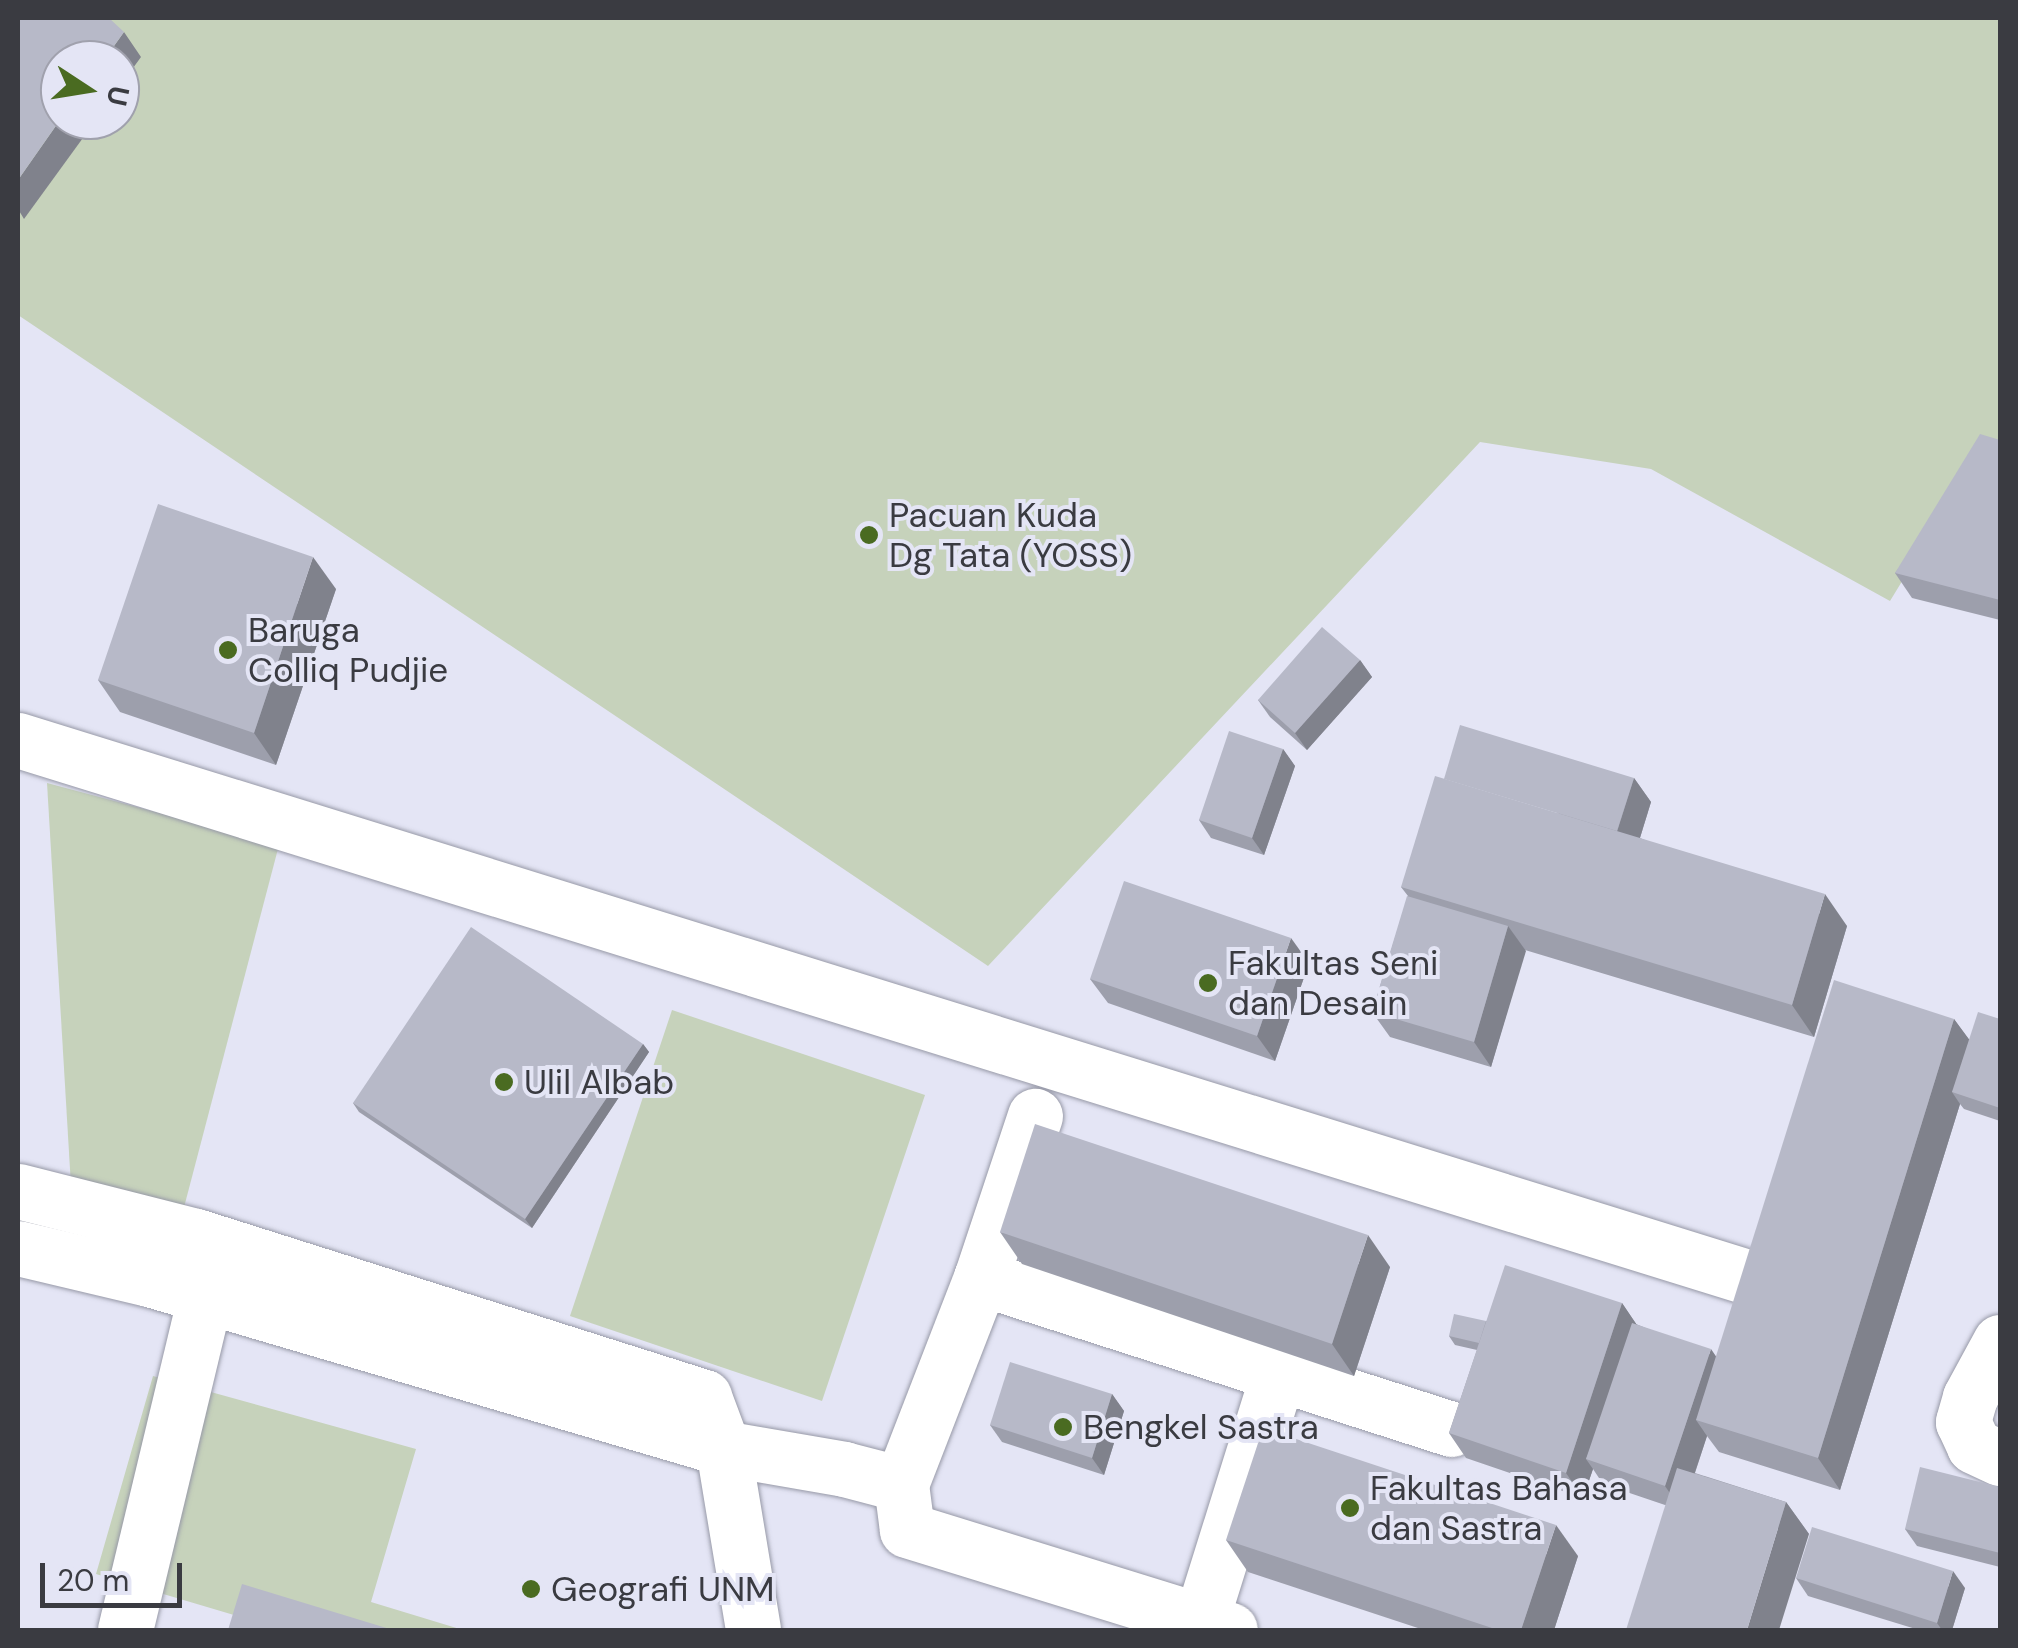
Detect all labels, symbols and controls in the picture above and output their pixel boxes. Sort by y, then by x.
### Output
north arrow [40,40,140,140]
text: U [98,83,138,109]
place label: Pacuan Kuda Dg Tata (YOSS) [889,494,1132,576]
marker: Pacuan Kuda Dg Tata (YOSS) [858,524,880,546]
place label: Baruga Colliq Pudjie [248,609,448,691]
marker: Baruga Colliq Pudjie [217,639,239,661]
place label: Fakultas Seni dan Desain [1228,942,1438,1024]
marker: Fakultas Seni dan Desain [1197,972,1219,994]
place label: Ulil Albab [524,1061,674,1103]
marker: Ulil Albab [493,1071,515,1093]
place label: Bengkel Sastra [1083,1406,1319,1448]
marker: Bengkel Sastra [1052,1416,1074,1438]
place label: Fakultas Bahasa dan Sastra [1370,1467,1628,1549]
marker: Fakultas Bahasa dan Sastra [1339,1497,1361,1519]
scale bar [45,1543,188,1605]
text: 20 m [57,1561,129,1600]
place label: Geografi UNM [551,1568,775,1610]
marker: Geografi UNM [520,1578,542,1600]

